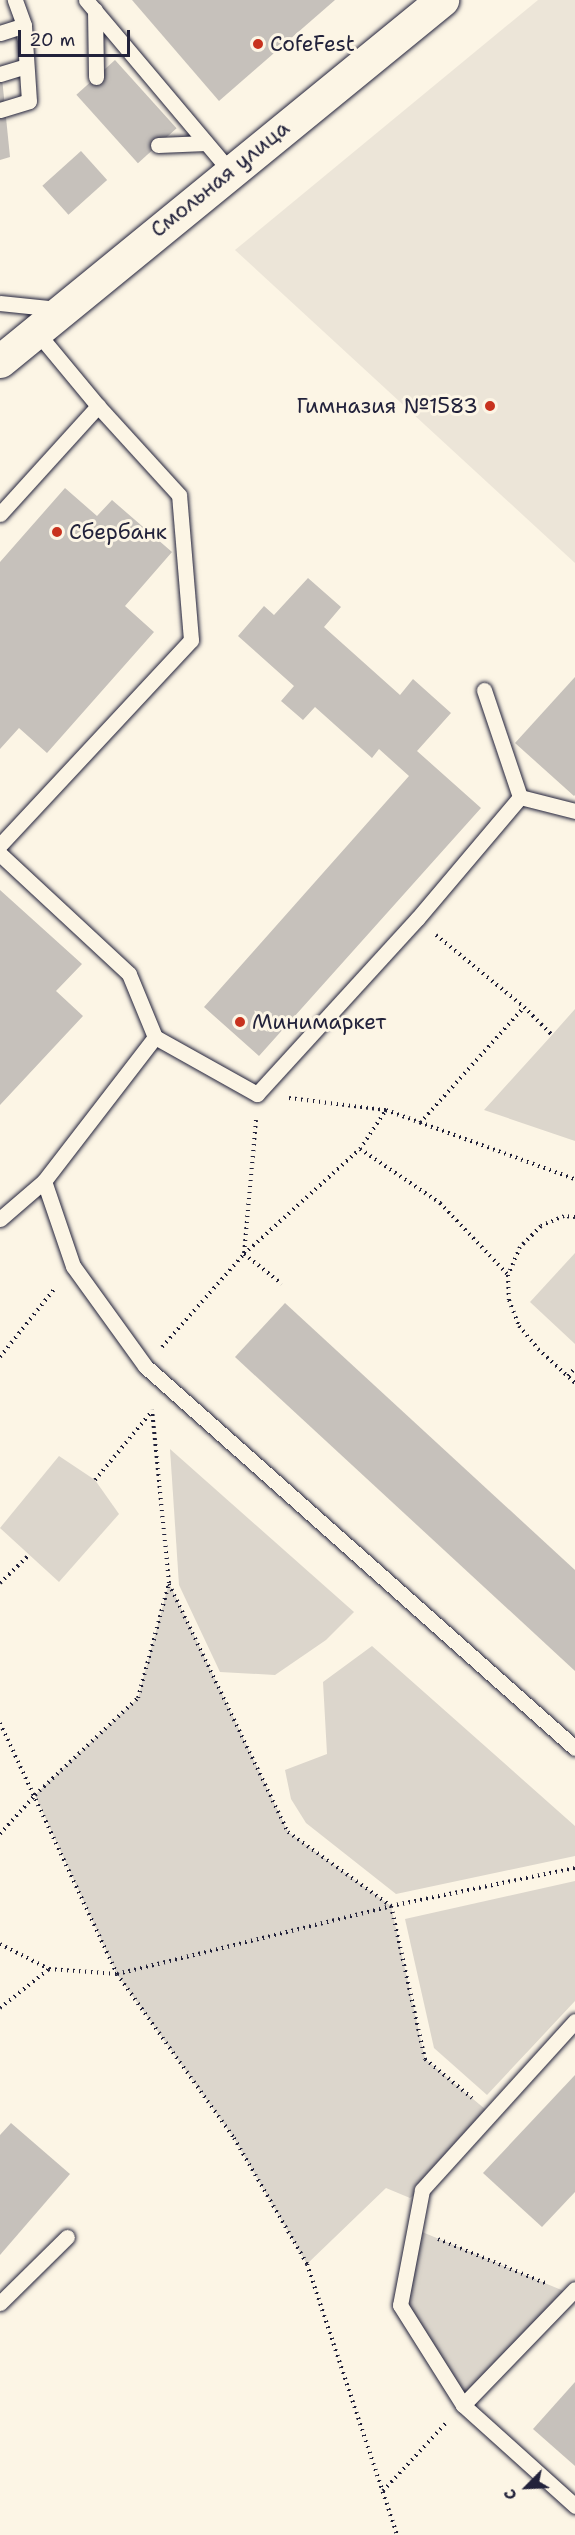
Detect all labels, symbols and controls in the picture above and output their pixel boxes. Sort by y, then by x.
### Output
scale bar [21,18,134,56]
text: 20 m [29,28,75,52]
place label: CofeFest [270,31,355,57]
marker: CofeFest [251,37,265,51]
street label: Смольная улица [146,115,294,243]
place label: Гимназия №1583 [296,393,478,419]
marker: Гимназия №1583 [483,399,497,413]
place label: Сбербанк [69,519,167,545]
marker: Сбербанк [50,525,64,539]
place label: Минимаркет [252,1009,386,1035]
marker: Минимаркет [233,1015,247,1029]
north arrow [497,2457,557,2517]
text: С [499,2486,522,2503]

